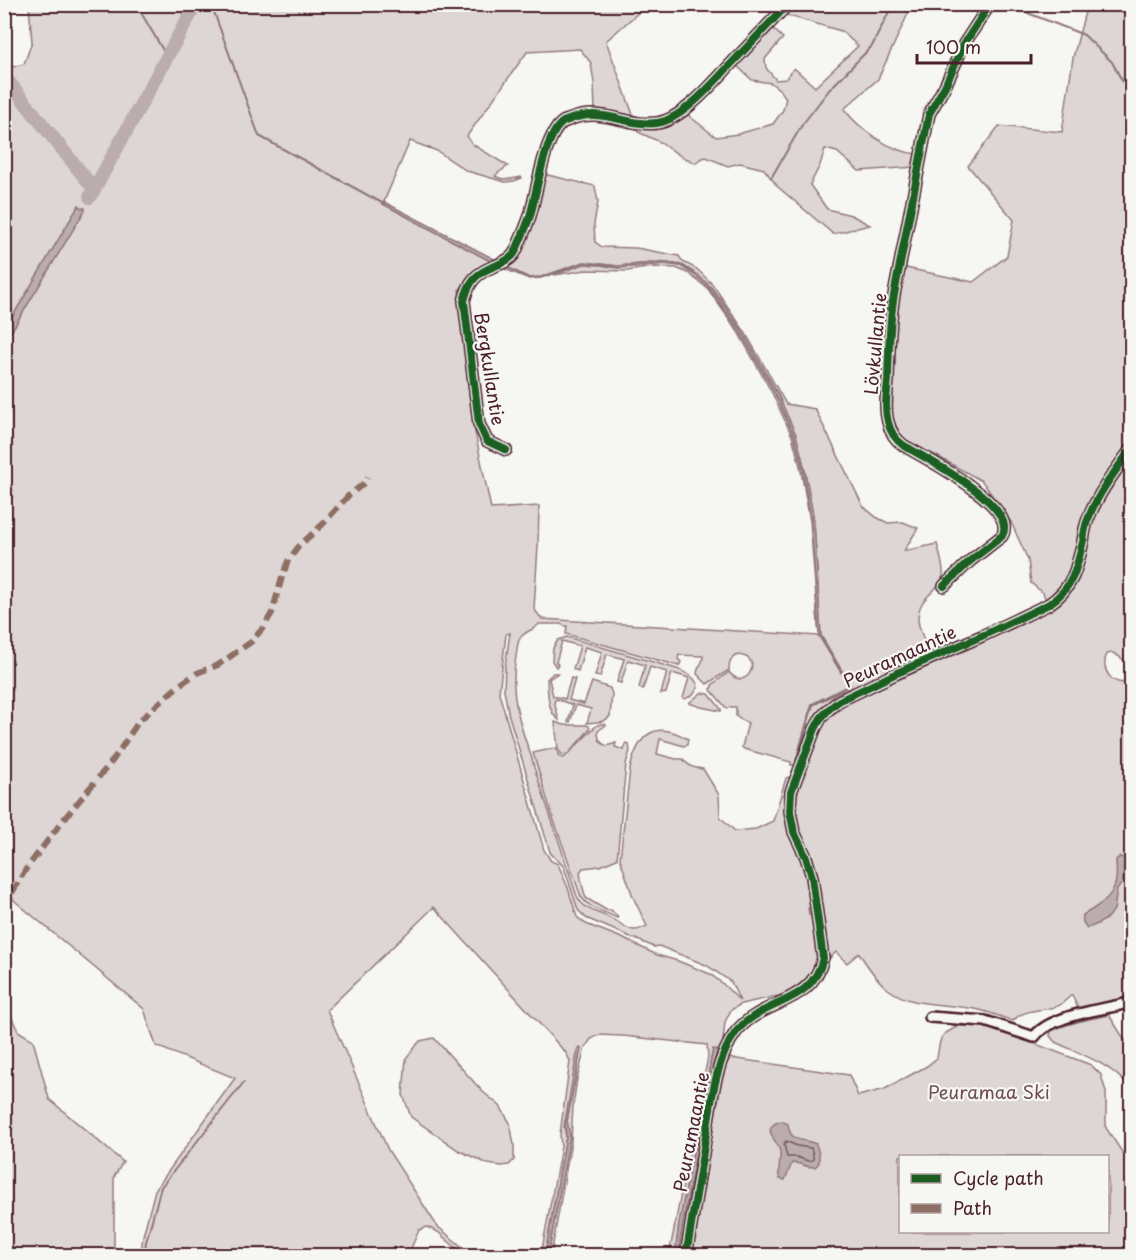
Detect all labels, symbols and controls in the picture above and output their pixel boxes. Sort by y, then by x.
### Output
scale bar [917,27,1031,65]
text: 100 m [926,33,981,60]
street label: Lövkullantie [857,292,892,396]
street label: Bergkullantie [468,310,513,427]
street label: Peuramaantie [838,618,960,694]
street label: Peuramaantie [666,1069,715,1194]
park label: Peuramaa Ski [928,1078,1050,1105]
legend [899,1155,1109,1233]
text: Cycle path [953,1164,1044,1191]
text: Path [953,1194,992,1221]

